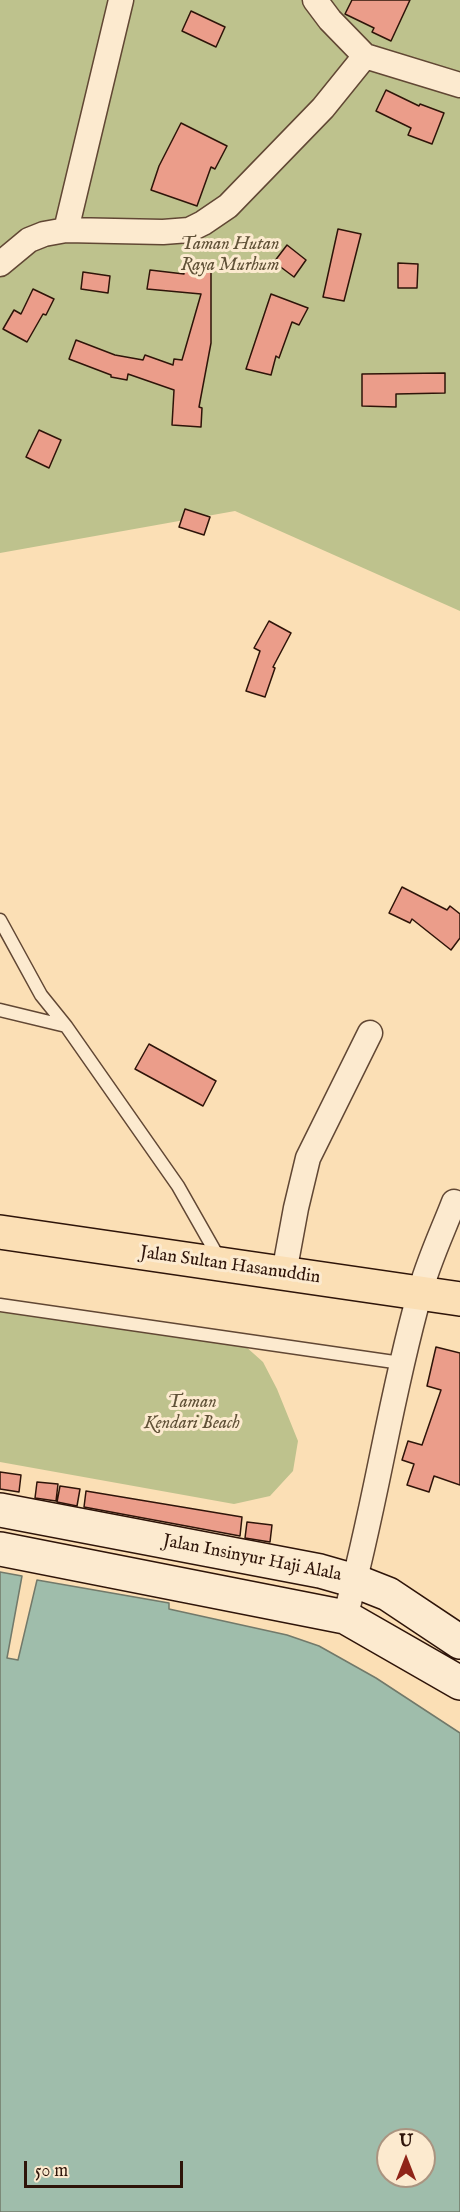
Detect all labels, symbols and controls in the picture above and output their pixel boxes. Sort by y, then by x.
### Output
park label: Taman Hutan Raya Murhum [181,234,279,276]
street label: Jalan Sultan Hasanuddin [139,1243,321,1289]
park label: Taman Kendari Beach [144,1392,240,1434]
street label: Jalan Insinyur Haji Alala [161,1531,343,1587]
north arrow [376,2128,436,2188]
text: U [399,2132,413,2152]
scale bar [27,2149,186,2187]
text: 50 m [35,2160,68,2183]

